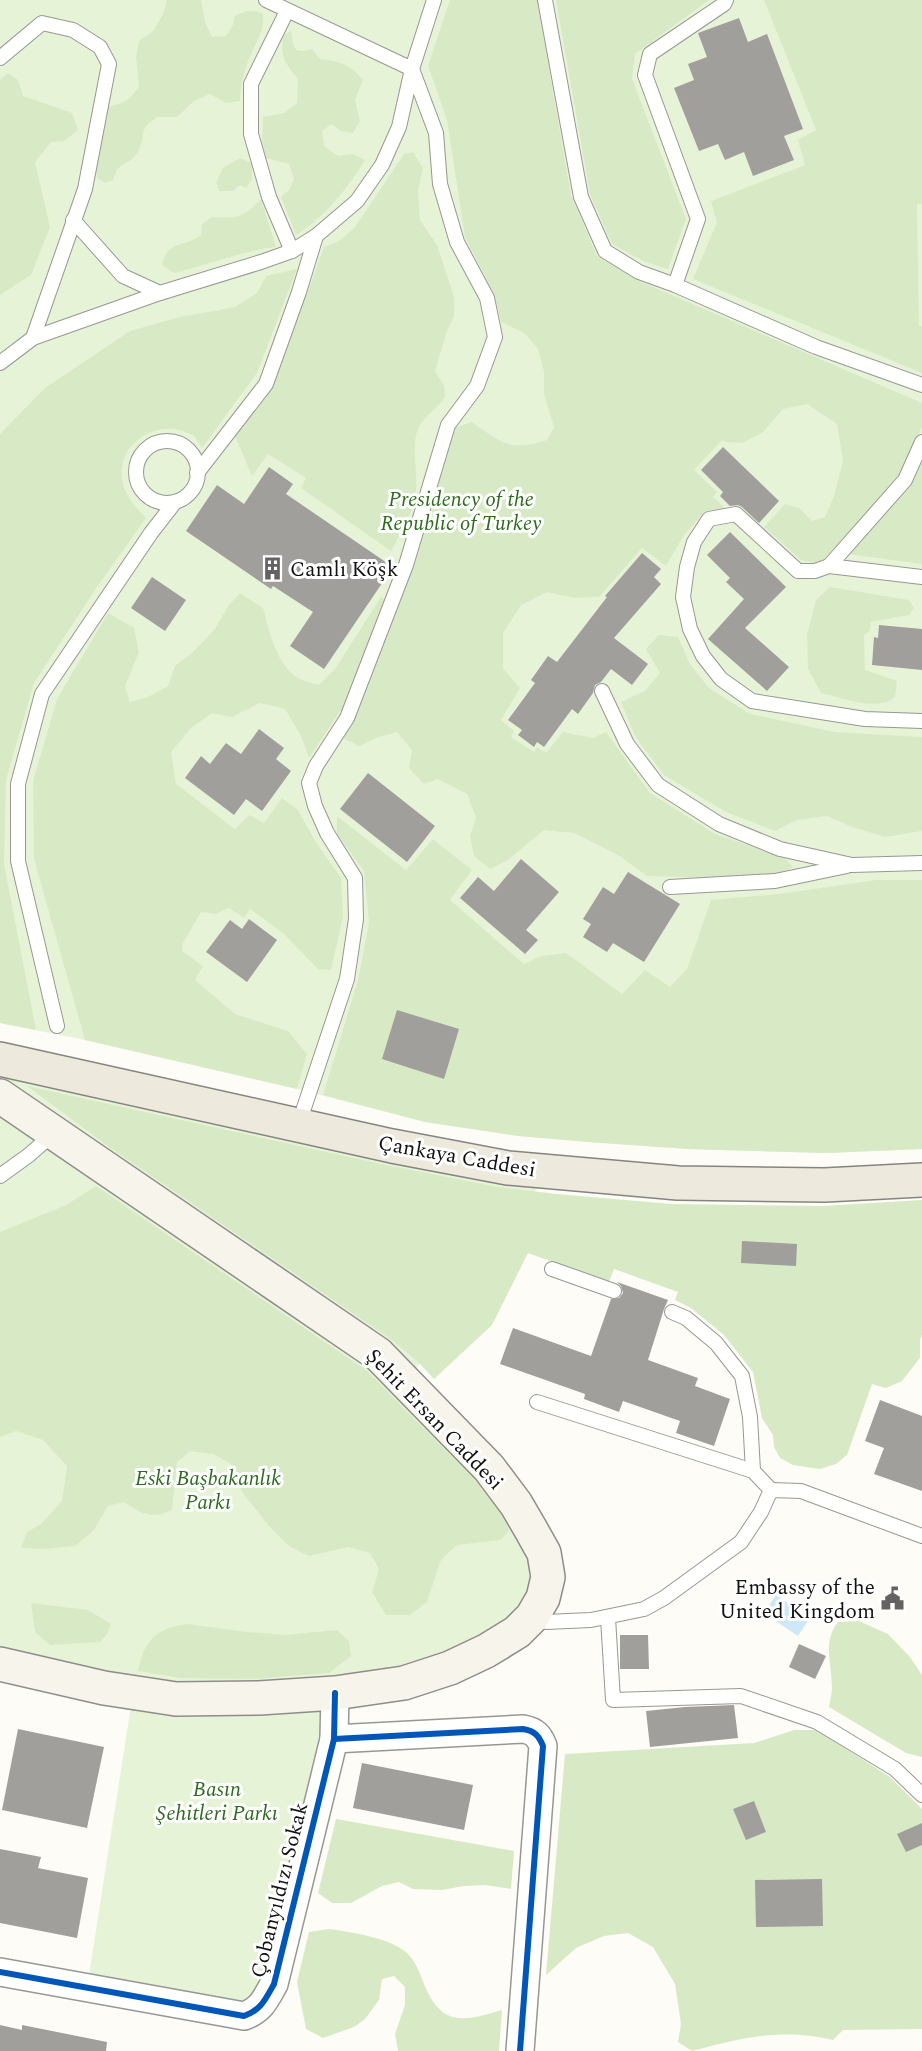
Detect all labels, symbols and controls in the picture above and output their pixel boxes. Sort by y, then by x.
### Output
park label: Presidency of the Republic of Turkey [381,484,542,540]
place label: Camlı Köşk [290,554,399,586]
building icon: Camlı Köşk [259,556,285,582]
street label: Çankaya Caddesi [375,1127,538,1187]
street label: Şehit Ersan Caddesi [358,1341,511,1498]
park label: Eski Başbakanlık Parkı [135,1463,281,1519]
place label: Embassy of the United Kingdom [719,1572,875,1628]
public building icon: Embassy of the United Kingdom [880,1586,906,1612]
park label: Basın Şehitleri Parkı [156,1774,278,1830]
street label: Çobanyıldızı Sokak [243,1799,317,1981]

